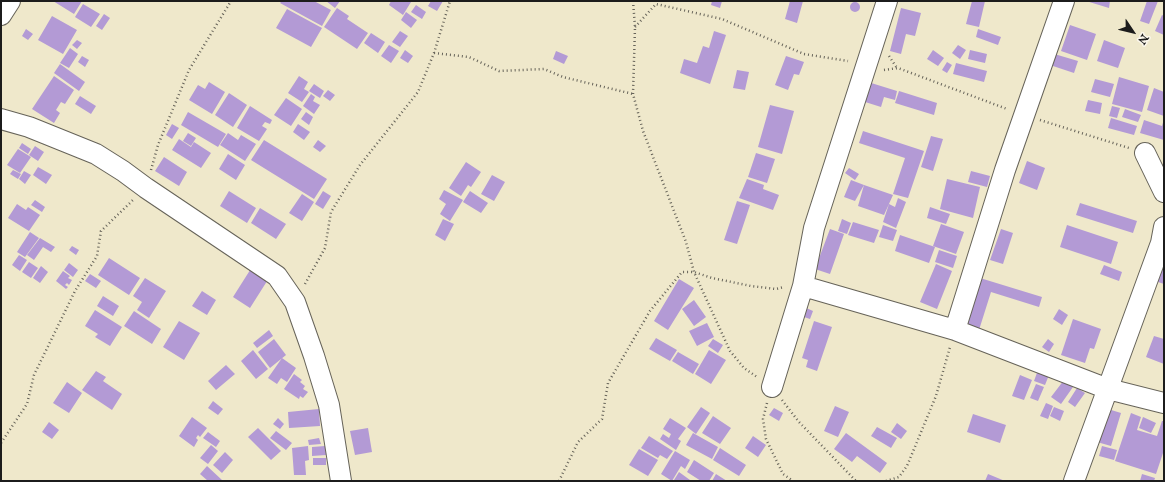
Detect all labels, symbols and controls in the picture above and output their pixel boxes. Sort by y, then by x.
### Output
north arrow [1113,12,1153,52]
text: N [1134,31,1151,47]

